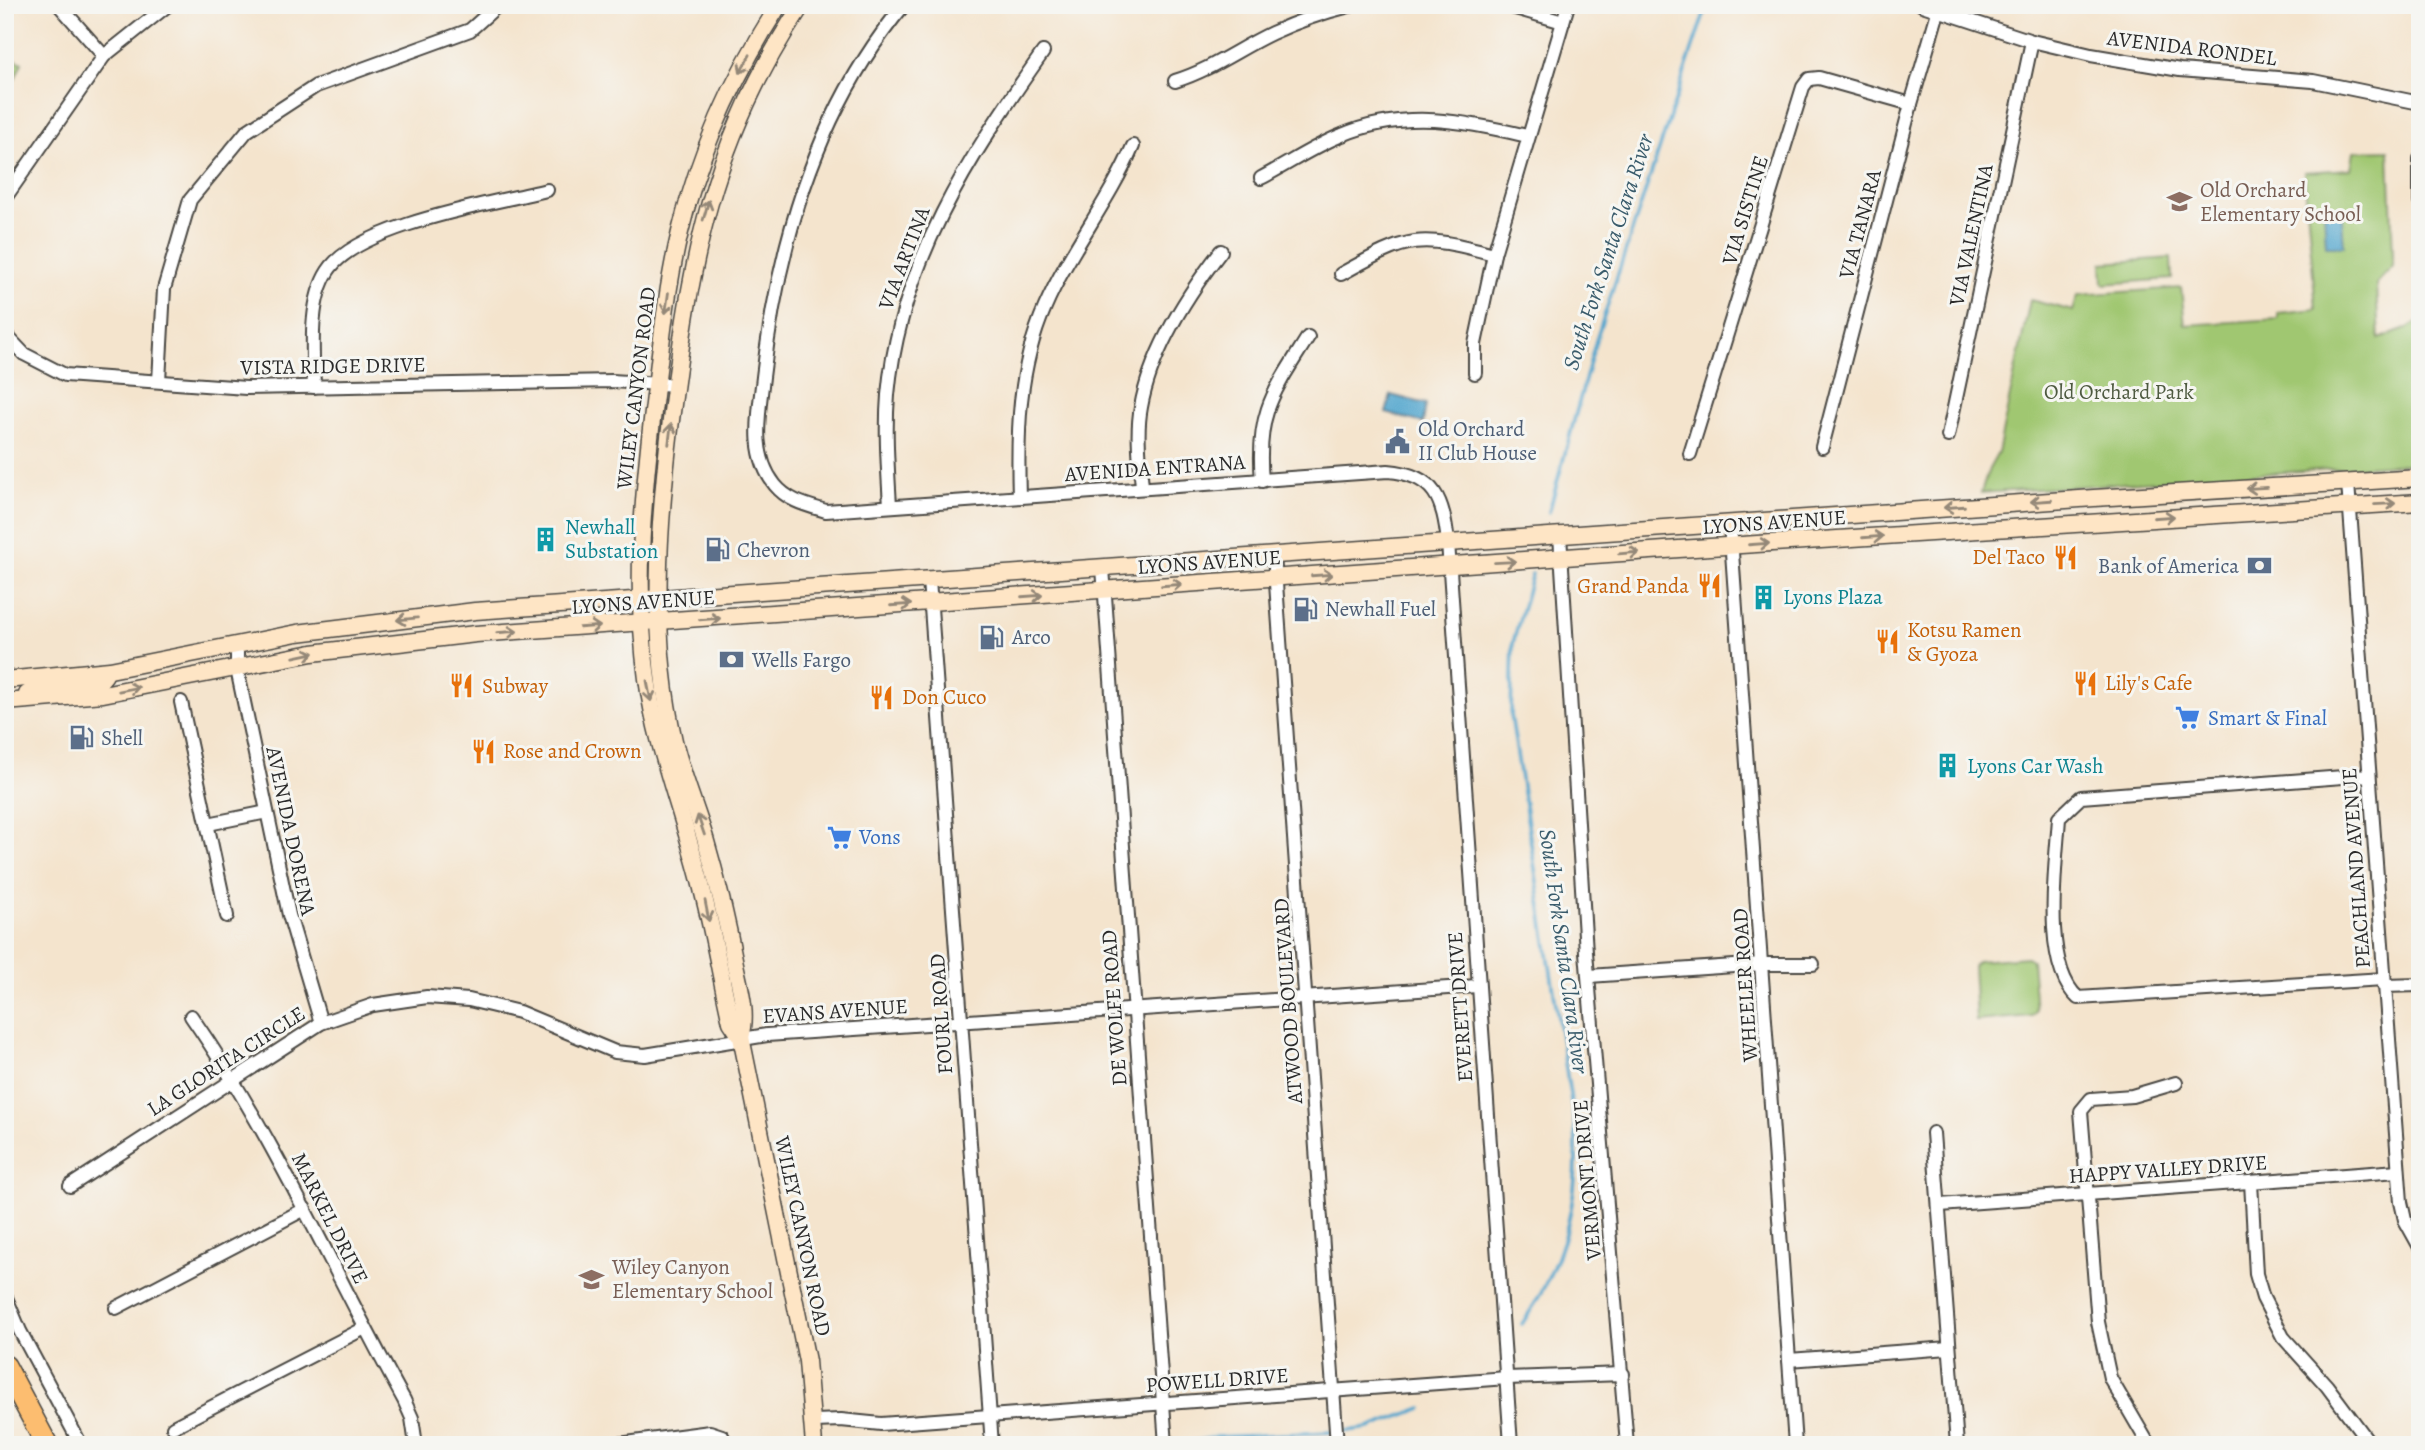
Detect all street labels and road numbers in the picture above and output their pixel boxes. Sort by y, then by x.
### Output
street label: AVENIDA RONDEL [2105,24,2279,72]
street label: VIA SISTINE [1715,152,1775,269]
street label: VIA VALENTINA [1942,161,2000,309]
street label: VIA TANARA [1832,166,1888,283]
street label: VIA ARTINA [871,202,937,314]
street label: WILEY CANYON ROAD [610,285,662,492]
street label: VISTA RIDGE DRIVE [239,350,426,382]
street label: AVENIDA ENTRANA [1063,448,1247,488]
street label: LYONS AVENUE [1701,503,1847,541]
street label: LYONS AVENUE [1136,543,1282,581]
street label: LYONS AVENUE [570,583,716,621]
street label: AVENIDA DORENA [259,743,323,919]
street label: PEACHLAND AVENUE [2335,767,2377,969]
street label: ATWOOD BOULEVARD [1267,897,1309,1106]
street label: WHEELER ROAD [1726,907,1764,1064]
street label: DE WOLFE ROAD [1095,929,1133,1087]
street label: EVERETT DRIVE [1441,931,1479,1083]
street label: FOURL ROAD [923,953,959,1075]
street label: EVANS AVENUE [761,992,909,1030]
street label: LA GLORITA CIRCLE [142,999,310,1123]
street label: VERMONT DRIVE [1566,1099,1608,1262]
street label: WILEY CANYON ROAD [768,1132,838,1339]
street label: MARKEL DRIVE [285,1148,375,1288]
street label: HAPPY VALLEY DRIVE [2068,1148,2268,1190]
street label: POWELL DRIVE [1145,1361,1289,1399]

